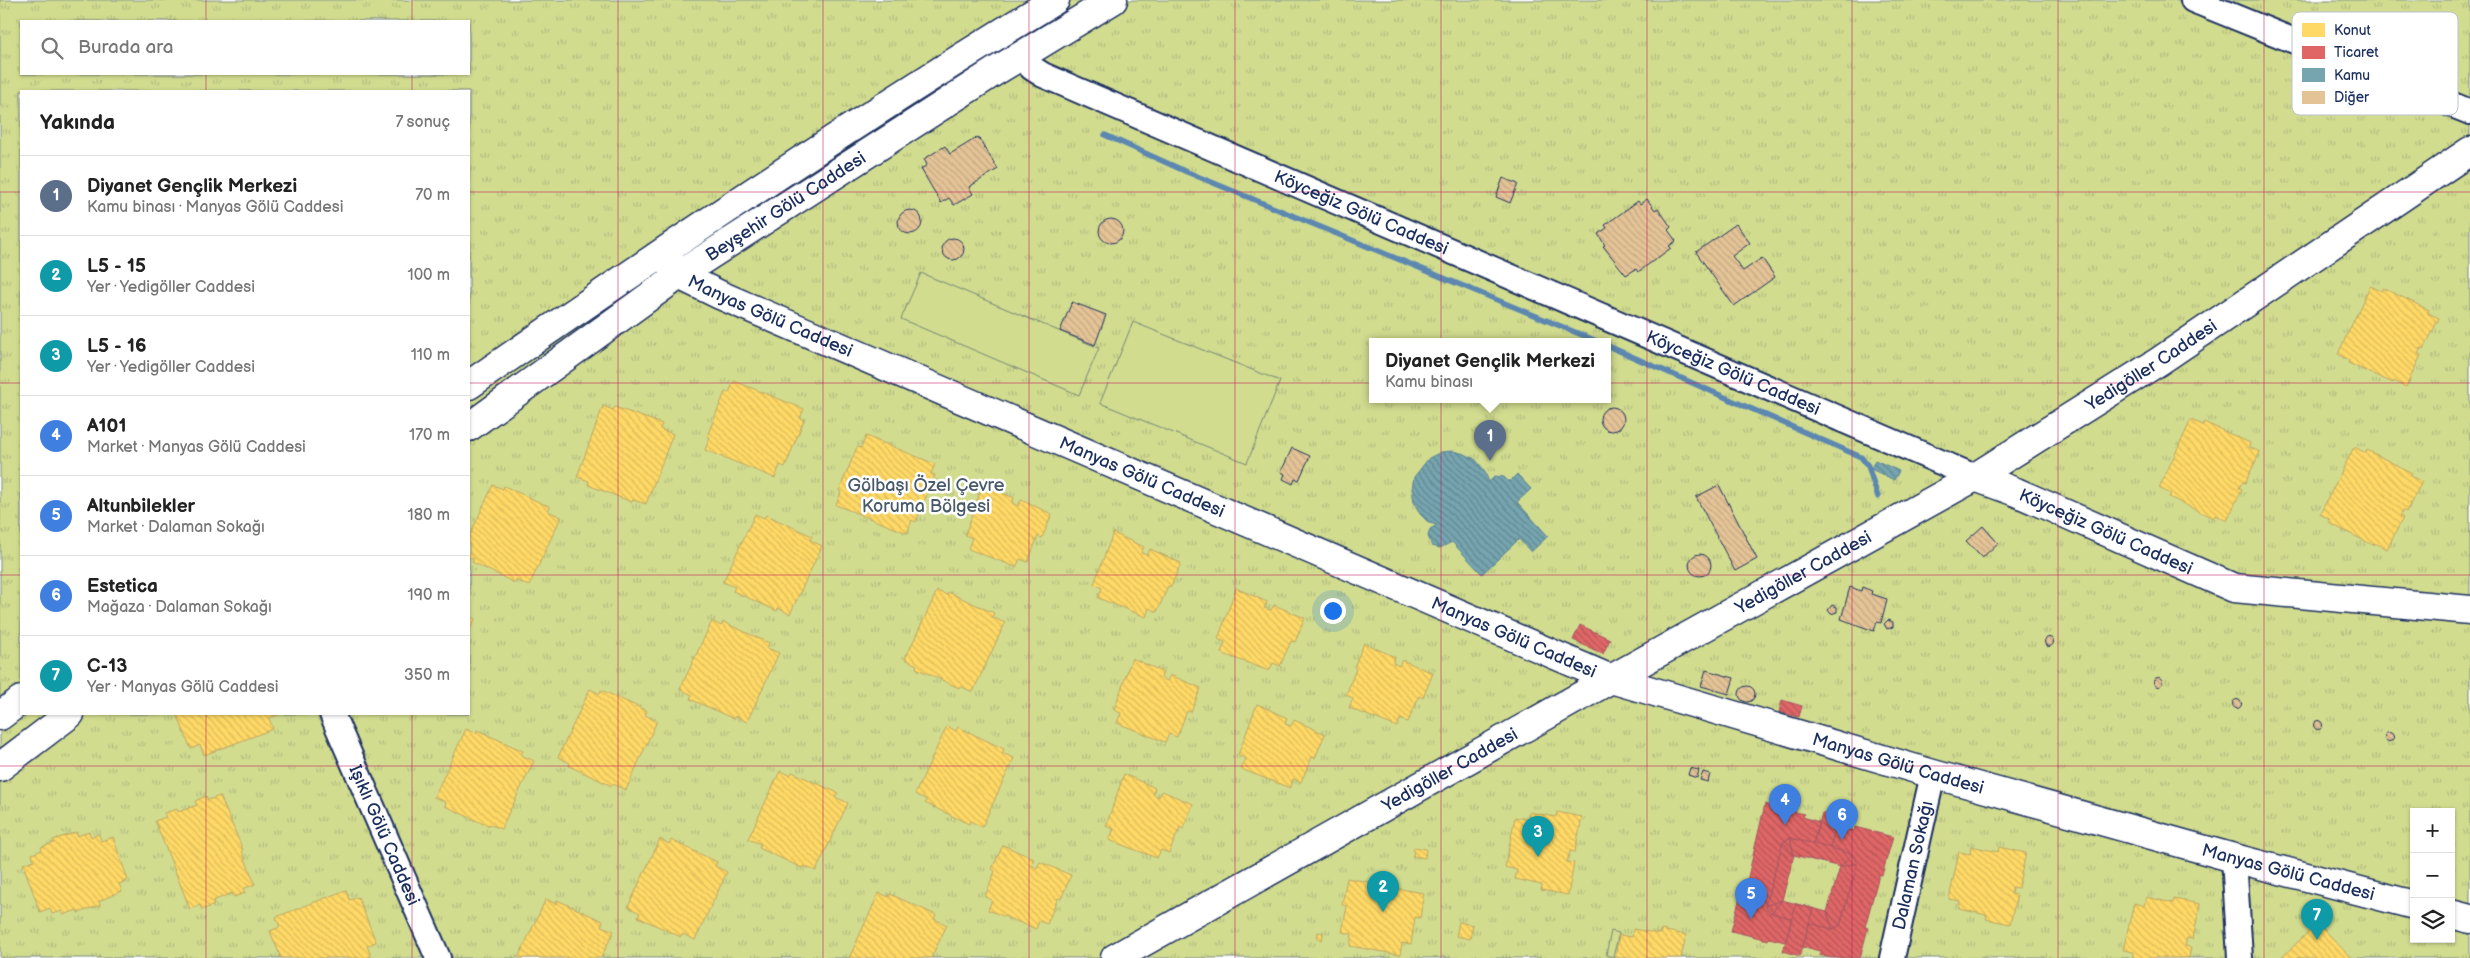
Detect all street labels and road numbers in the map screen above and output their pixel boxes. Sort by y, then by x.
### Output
street label: Beyşehir Gölü Caddesi [702,147,870,266]
street label: Köyceğiz Gölü Caddesi [1271,166,1452,259]
street label: Manyas Gölü Caddesi [685,271,856,361]
street label: Yedigöller Caddesi [2081,315,2221,416]
street label: Köyceğiz Gölü Caddesi [1643,326,1824,420]
street label: Manyas Gölü Caddesi [1056,432,1228,522]
street label: Köyceğiz Gölü Caddesi [2016,484,2196,579]
street label: Yedigöller Caddesi [1731,526,1875,619]
street label: Manyas Gölü Caddesi [1428,592,1600,682]
street label: Yedigöller Caddesi [1377,723,1521,817]
street label: Manyas Gölü Caddesi [1810,728,1986,798]
street label: Işıklı Gölü Caddesi [345,762,424,909]
street label: Dalaman Sokağı [1888,799,1937,932]
street label: Manyas Gölü Caddesi [2200,839,2377,905]

